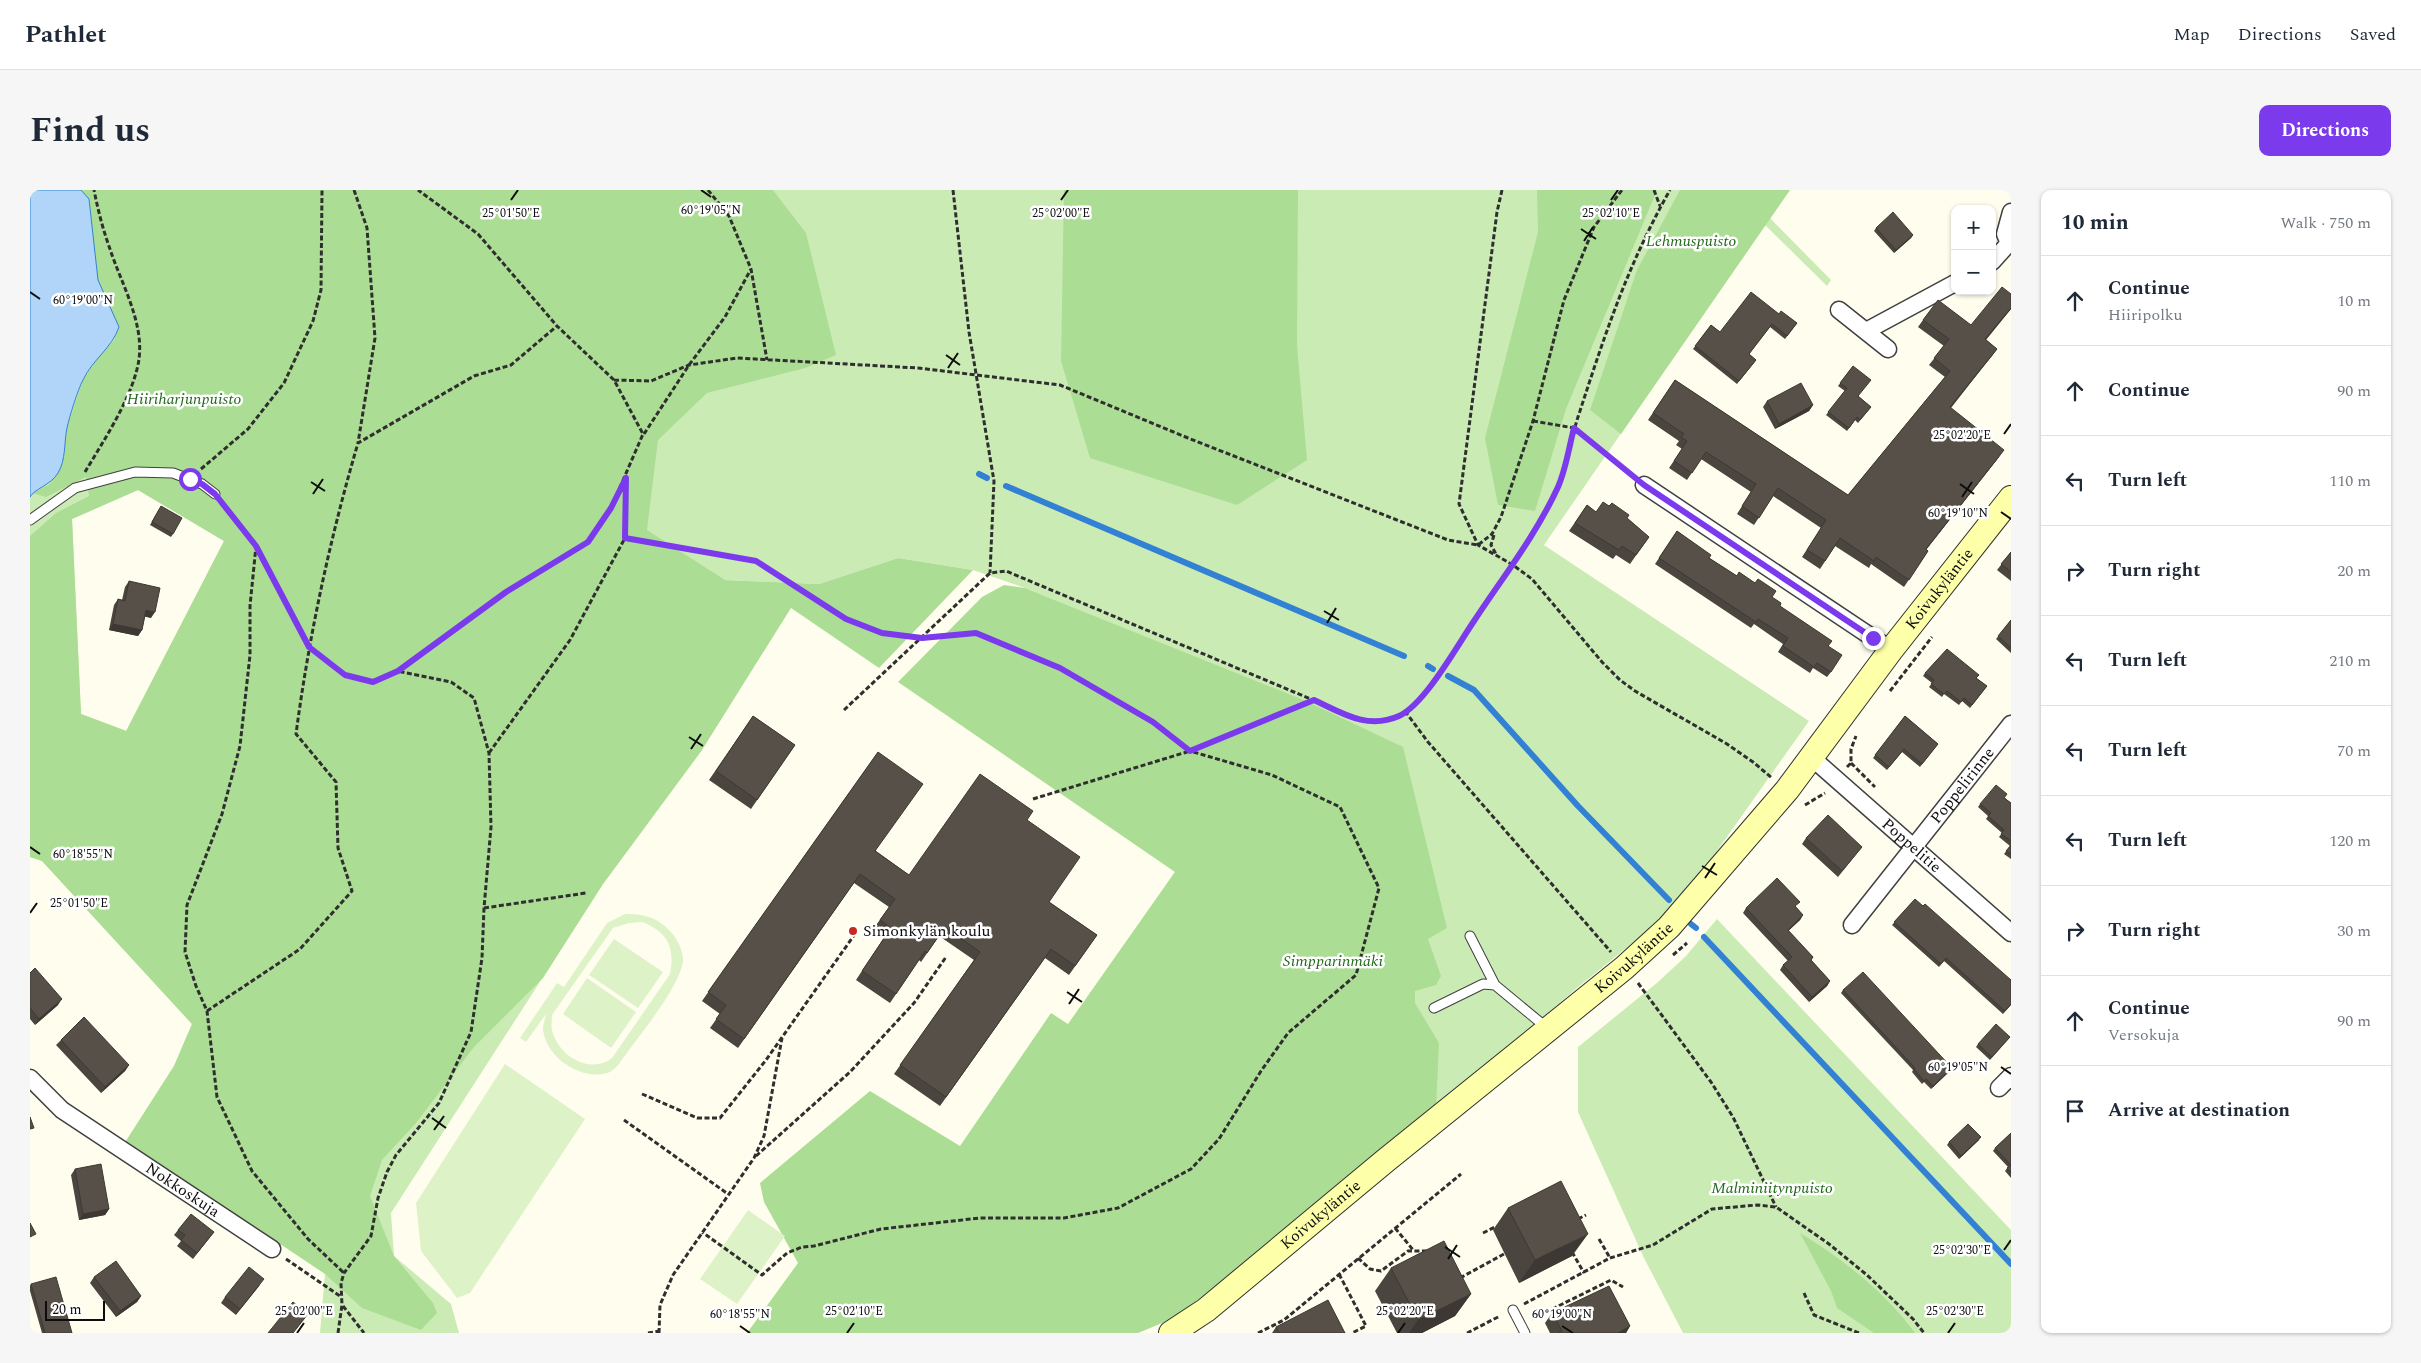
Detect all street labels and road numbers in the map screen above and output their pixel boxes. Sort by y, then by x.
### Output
street label: Koivukyläntie [1899,543,1979,635]
street label: Poppelirinne [1924,742,2000,829]
street label: Poppelitie [1876,813,1947,879]
street label: Koivukyläntie [1589,917,1679,999]
street label: Nokkoskuja [141,1156,225,1223]
street label: Koivukyläntie [1275,1174,1366,1255]

